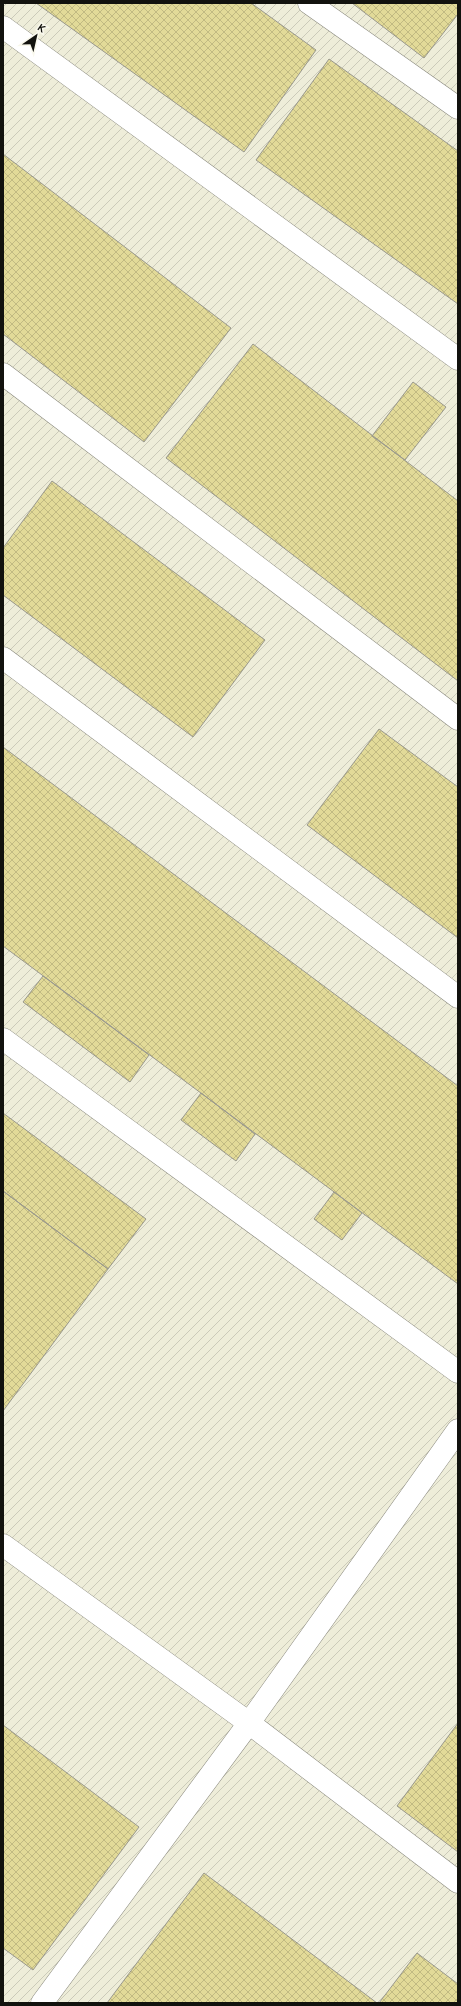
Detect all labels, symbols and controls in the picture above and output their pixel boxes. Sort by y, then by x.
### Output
north arrow [16,16,56,56]
text: K [35,21,49,36]

